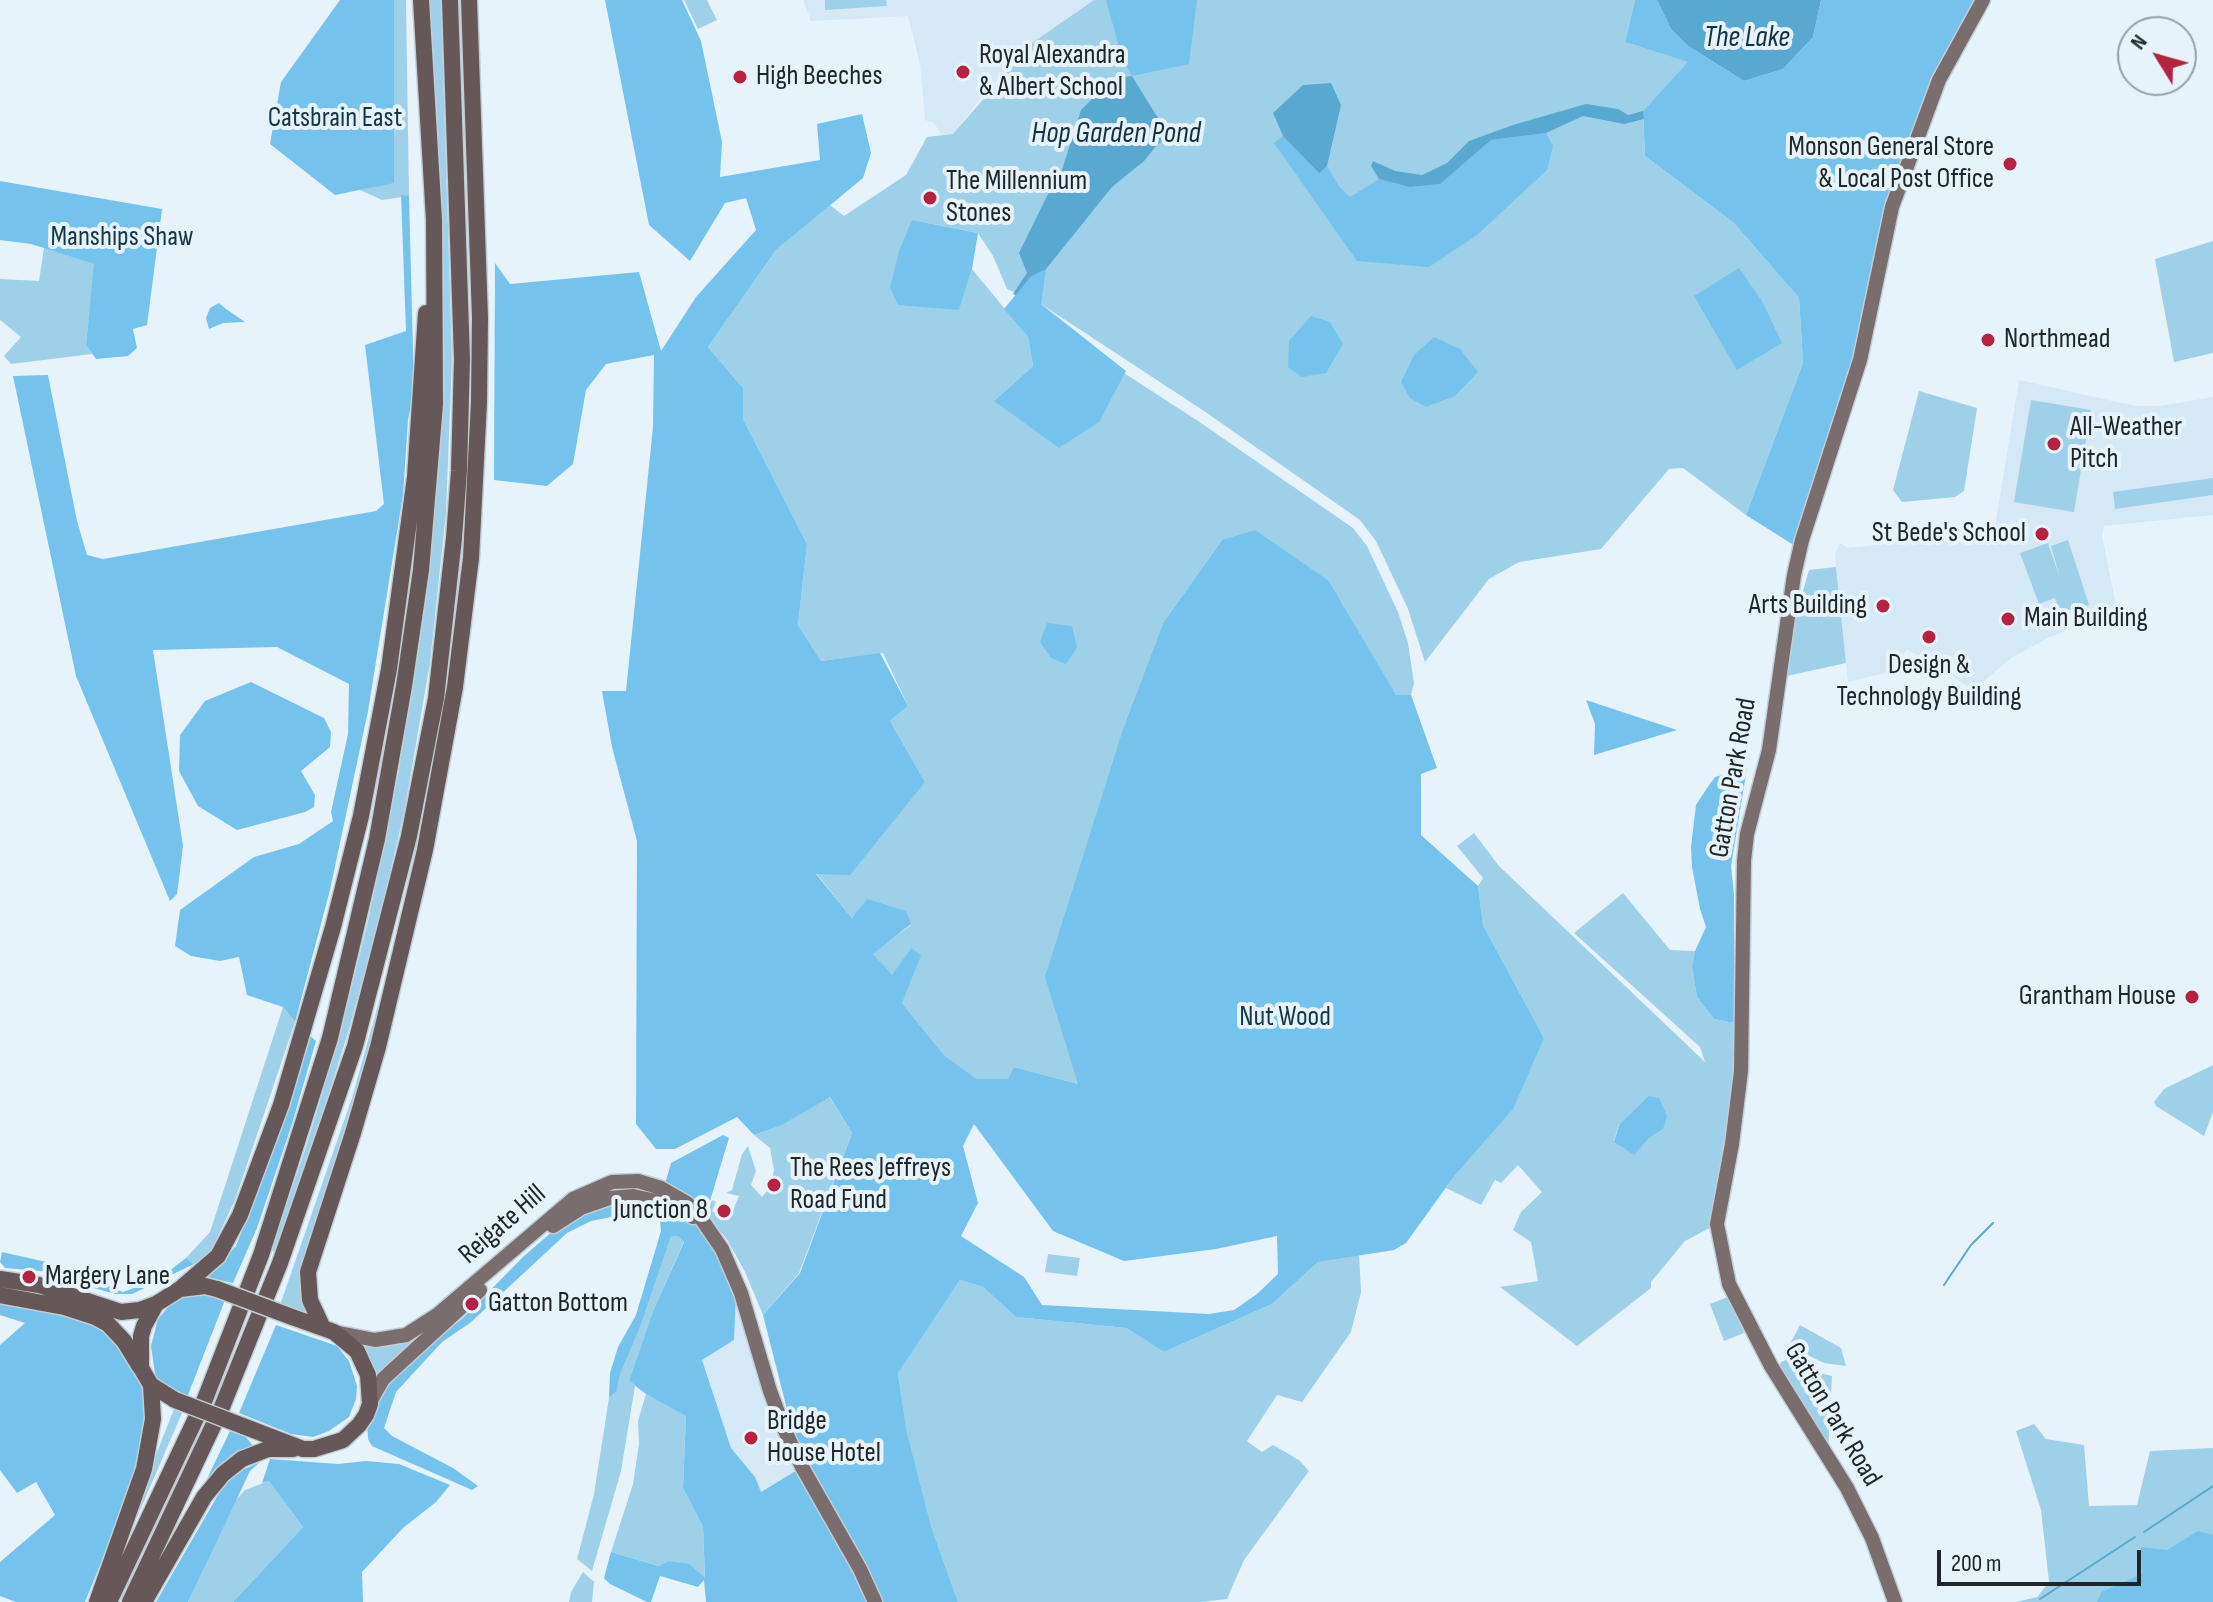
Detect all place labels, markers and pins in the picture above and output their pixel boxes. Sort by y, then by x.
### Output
place label: Royal Alexandra & Albert School [979,39,1125,105]
place label: High Beeches [756,60,883,94]
marker: Royal Alexandra & Albert School [954,63,972,81]
marker: High Beeches [731,68,749,86]
place label: Monson General Store & Local Post Office [1788,131,1994,197]
marker: Monson General Store & Local Post Office [2001,155,2019,173]
place label: The Millennium Stones [946,165,1087,231]
marker: The Millennium Stones [921,189,939,207]
place label: Northmead [2004,323,2110,357]
marker: Northmead [1979,331,1997,349]
place label: All-Weather Pitch [2070,411,2182,477]
marker: All-Weather Pitch [2045,435,2063,453]
place label: St Bede's School [1872,517,2026,551]
marker: St Bede's School [2033,525,2051,543]
place label: Arts Building [1749,589,1867,623]
marker: Arts Building [1874,597,1892,615]
place label: Main Building [2024,602,2148,636]
marker: Main Building [1999,610,2017,628]
marker: Design & Technology Building [1920,628,1938,646]
place label: Design & Technology Building [1837,649,2021,715]
place label: Grantham House [2019,980,2176,1014]
marker: Grantham House [2183,988,2201,1006]
place label: The Rees Jeffreys Road Fund [790,1152,951,1218]
marker: The Rees Jeffreys Road Fund [765,1176,783,1194]
place label: Junction 8 [613,1194,708,1228]
marker: Junction 8 [715,1202,733,1220]
place label: Margery Lane [45,1260,170,1294]
marker: Margery Lane [20,1268,38,1286]
place label: Gatton Bottom [488,1287,628,1321]
marker: Gatton Bottom [463,1295,481,1313]
place label: Bridge House Hotel [767,1405,881,1471]
marker: Bridge House Hotel [742,1429,760,1447]

